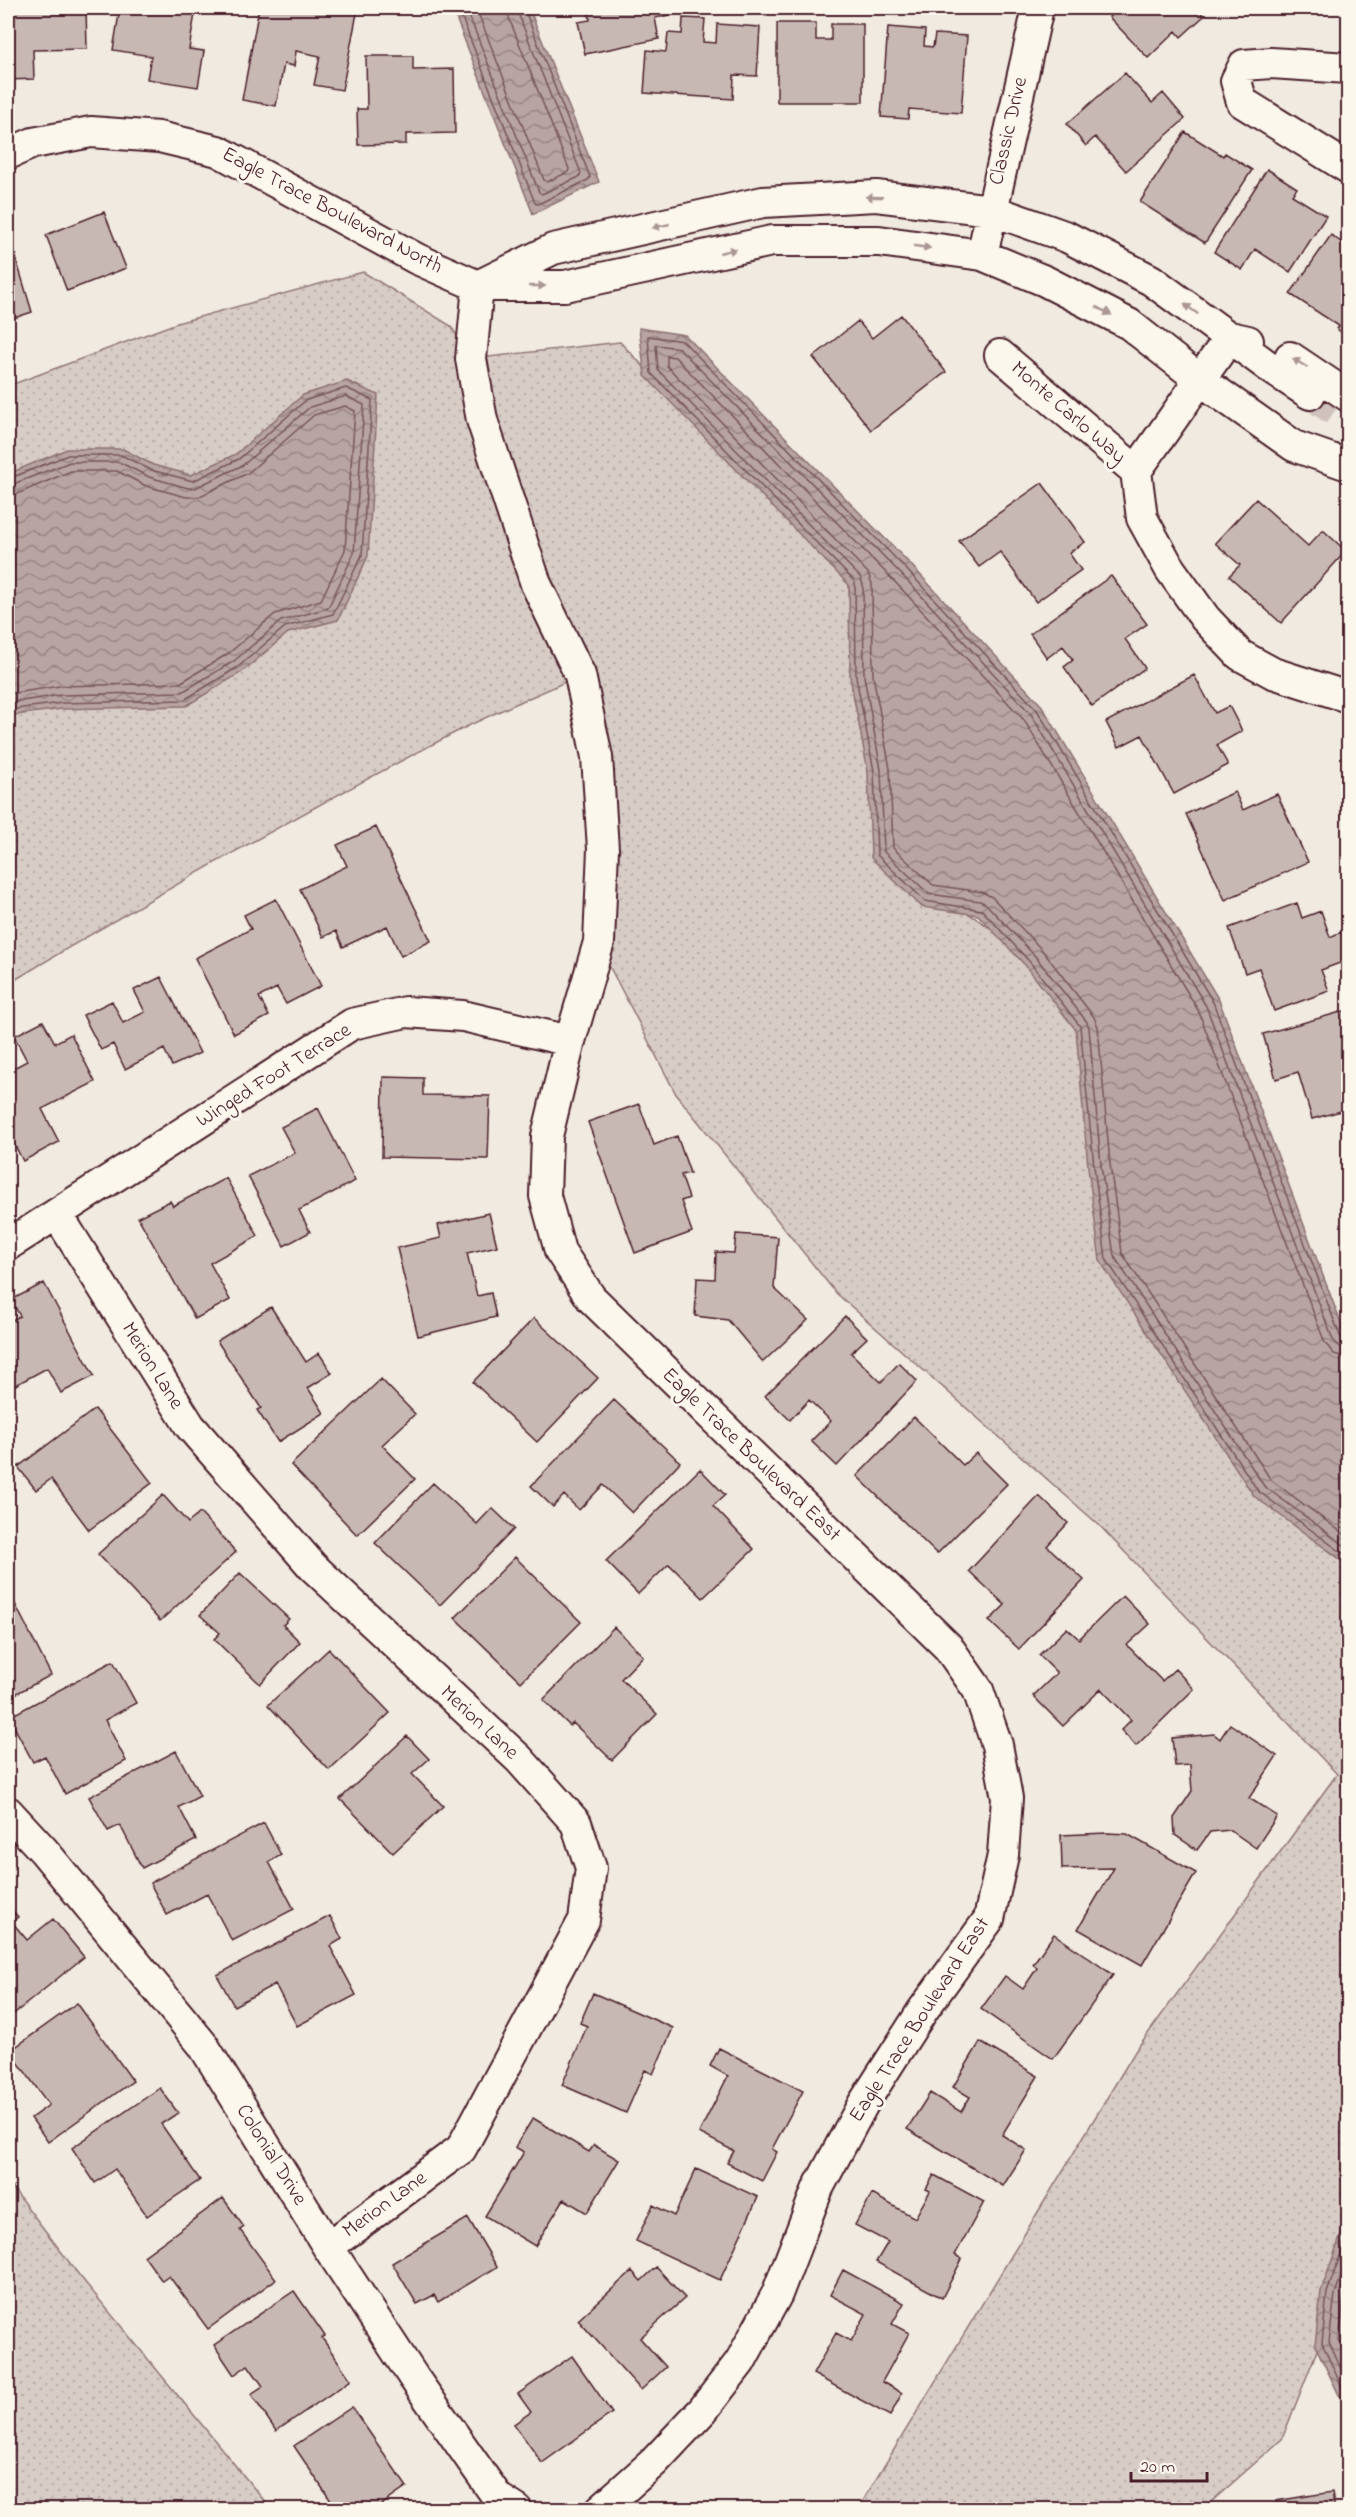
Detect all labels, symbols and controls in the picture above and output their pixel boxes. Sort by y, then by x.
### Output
street label: Classic Drive [982,73,1036,188]
street label: Eagle Trace Boulevard North [215,140,448,284]
one-way arrow [865,192,884,202]
one-way arrow [651,222,670,231]
one-way arrow [912,242,931,251]
one-way arrow [719,245,737,255]
one-way arrow [527,281,546,291]
one-way arrow [1184,303,1200,315]
one-way arrow [1095,306,1112,316]
street label: Monte Carlo Way [1002,354,1132,473]
one-way arrow [1292,358,1308,369]
street label: Winged Foot Terrace [191,1016,359,1138]
street label: Merion Lane [113,1317,191,1416]
street label: Eagle Trace Boulevard East [653,1361,848,1550]
street label: Merion Lane [433,1679,525,1768]
street label: Eagle Trace Boulevard East [842,1911,999,2130]
street label: Colonial Drive [228,2099,314,2212]
street label: Merion Lane [337,2164,434,2246]
scale bar [1131,2445,1208,2483]
text: 20 m [1140,2455,1175,2481]

